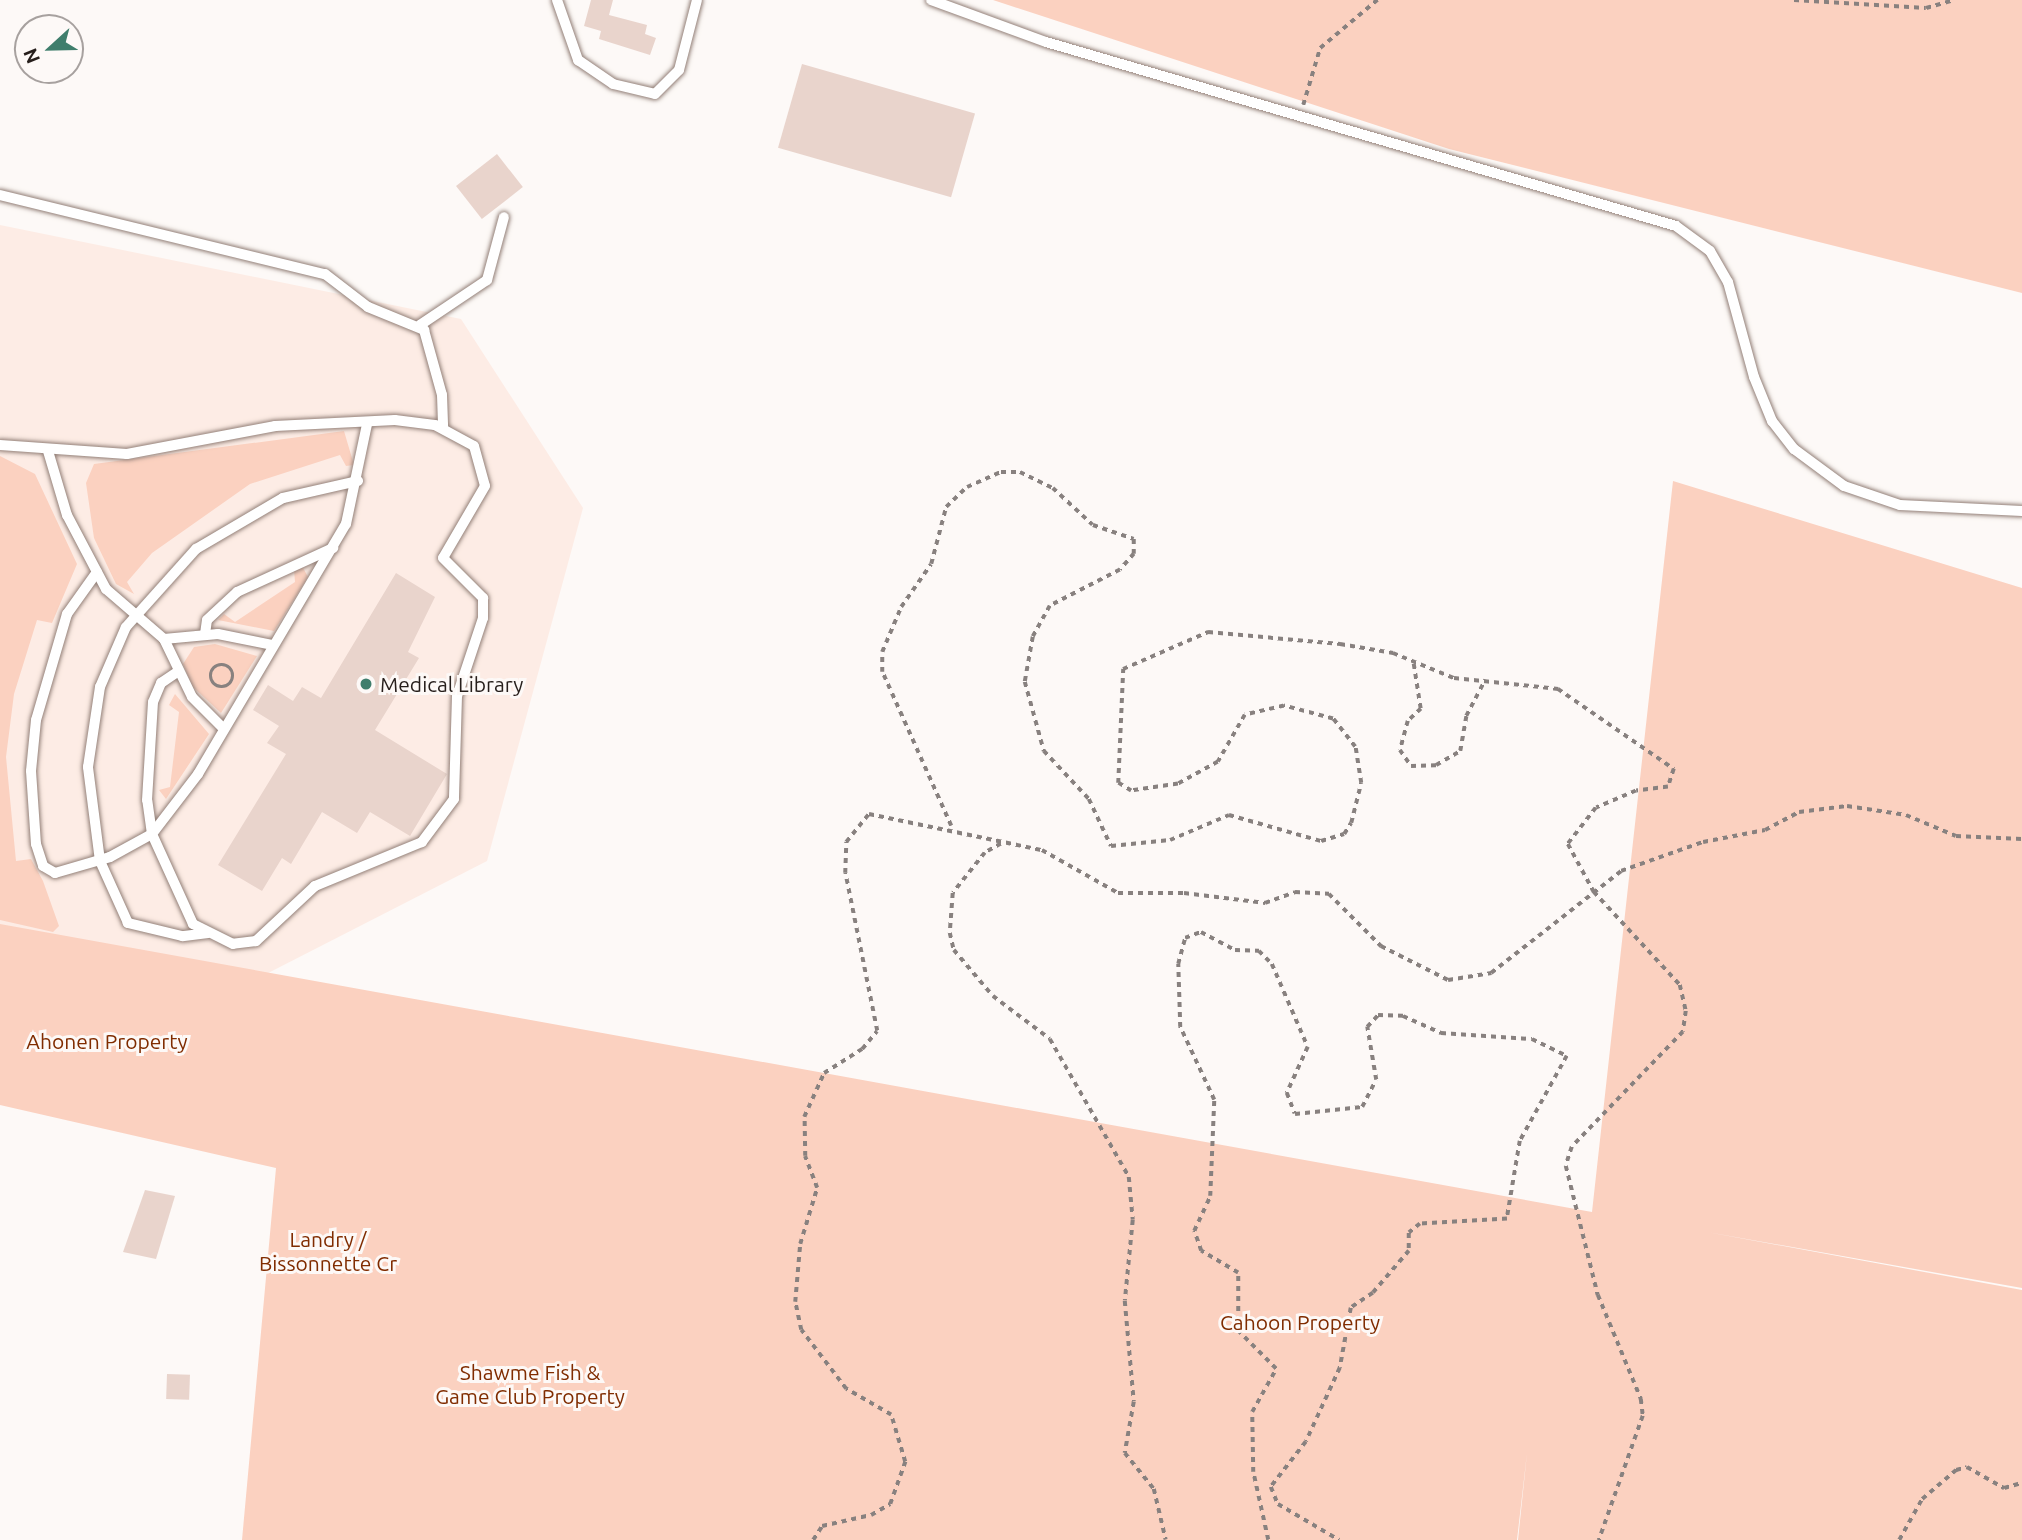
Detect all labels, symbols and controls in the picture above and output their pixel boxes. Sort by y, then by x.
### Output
north arrow [14,14,84,84]
text: N [19,45,44,67]
place label: Medical Library [380,671,523,697]
marker: Medical Library [358,676,374,692]
park label: Ahonen Property [26,1028,188,1054]
park label: Landry / Bissonnette Cr [259,1226,397,1276]
park label: Cahoon Property [1220,1309,1380,1335]
park label: Shawme Fish & Game Club Property [435,1359,625,1409]

